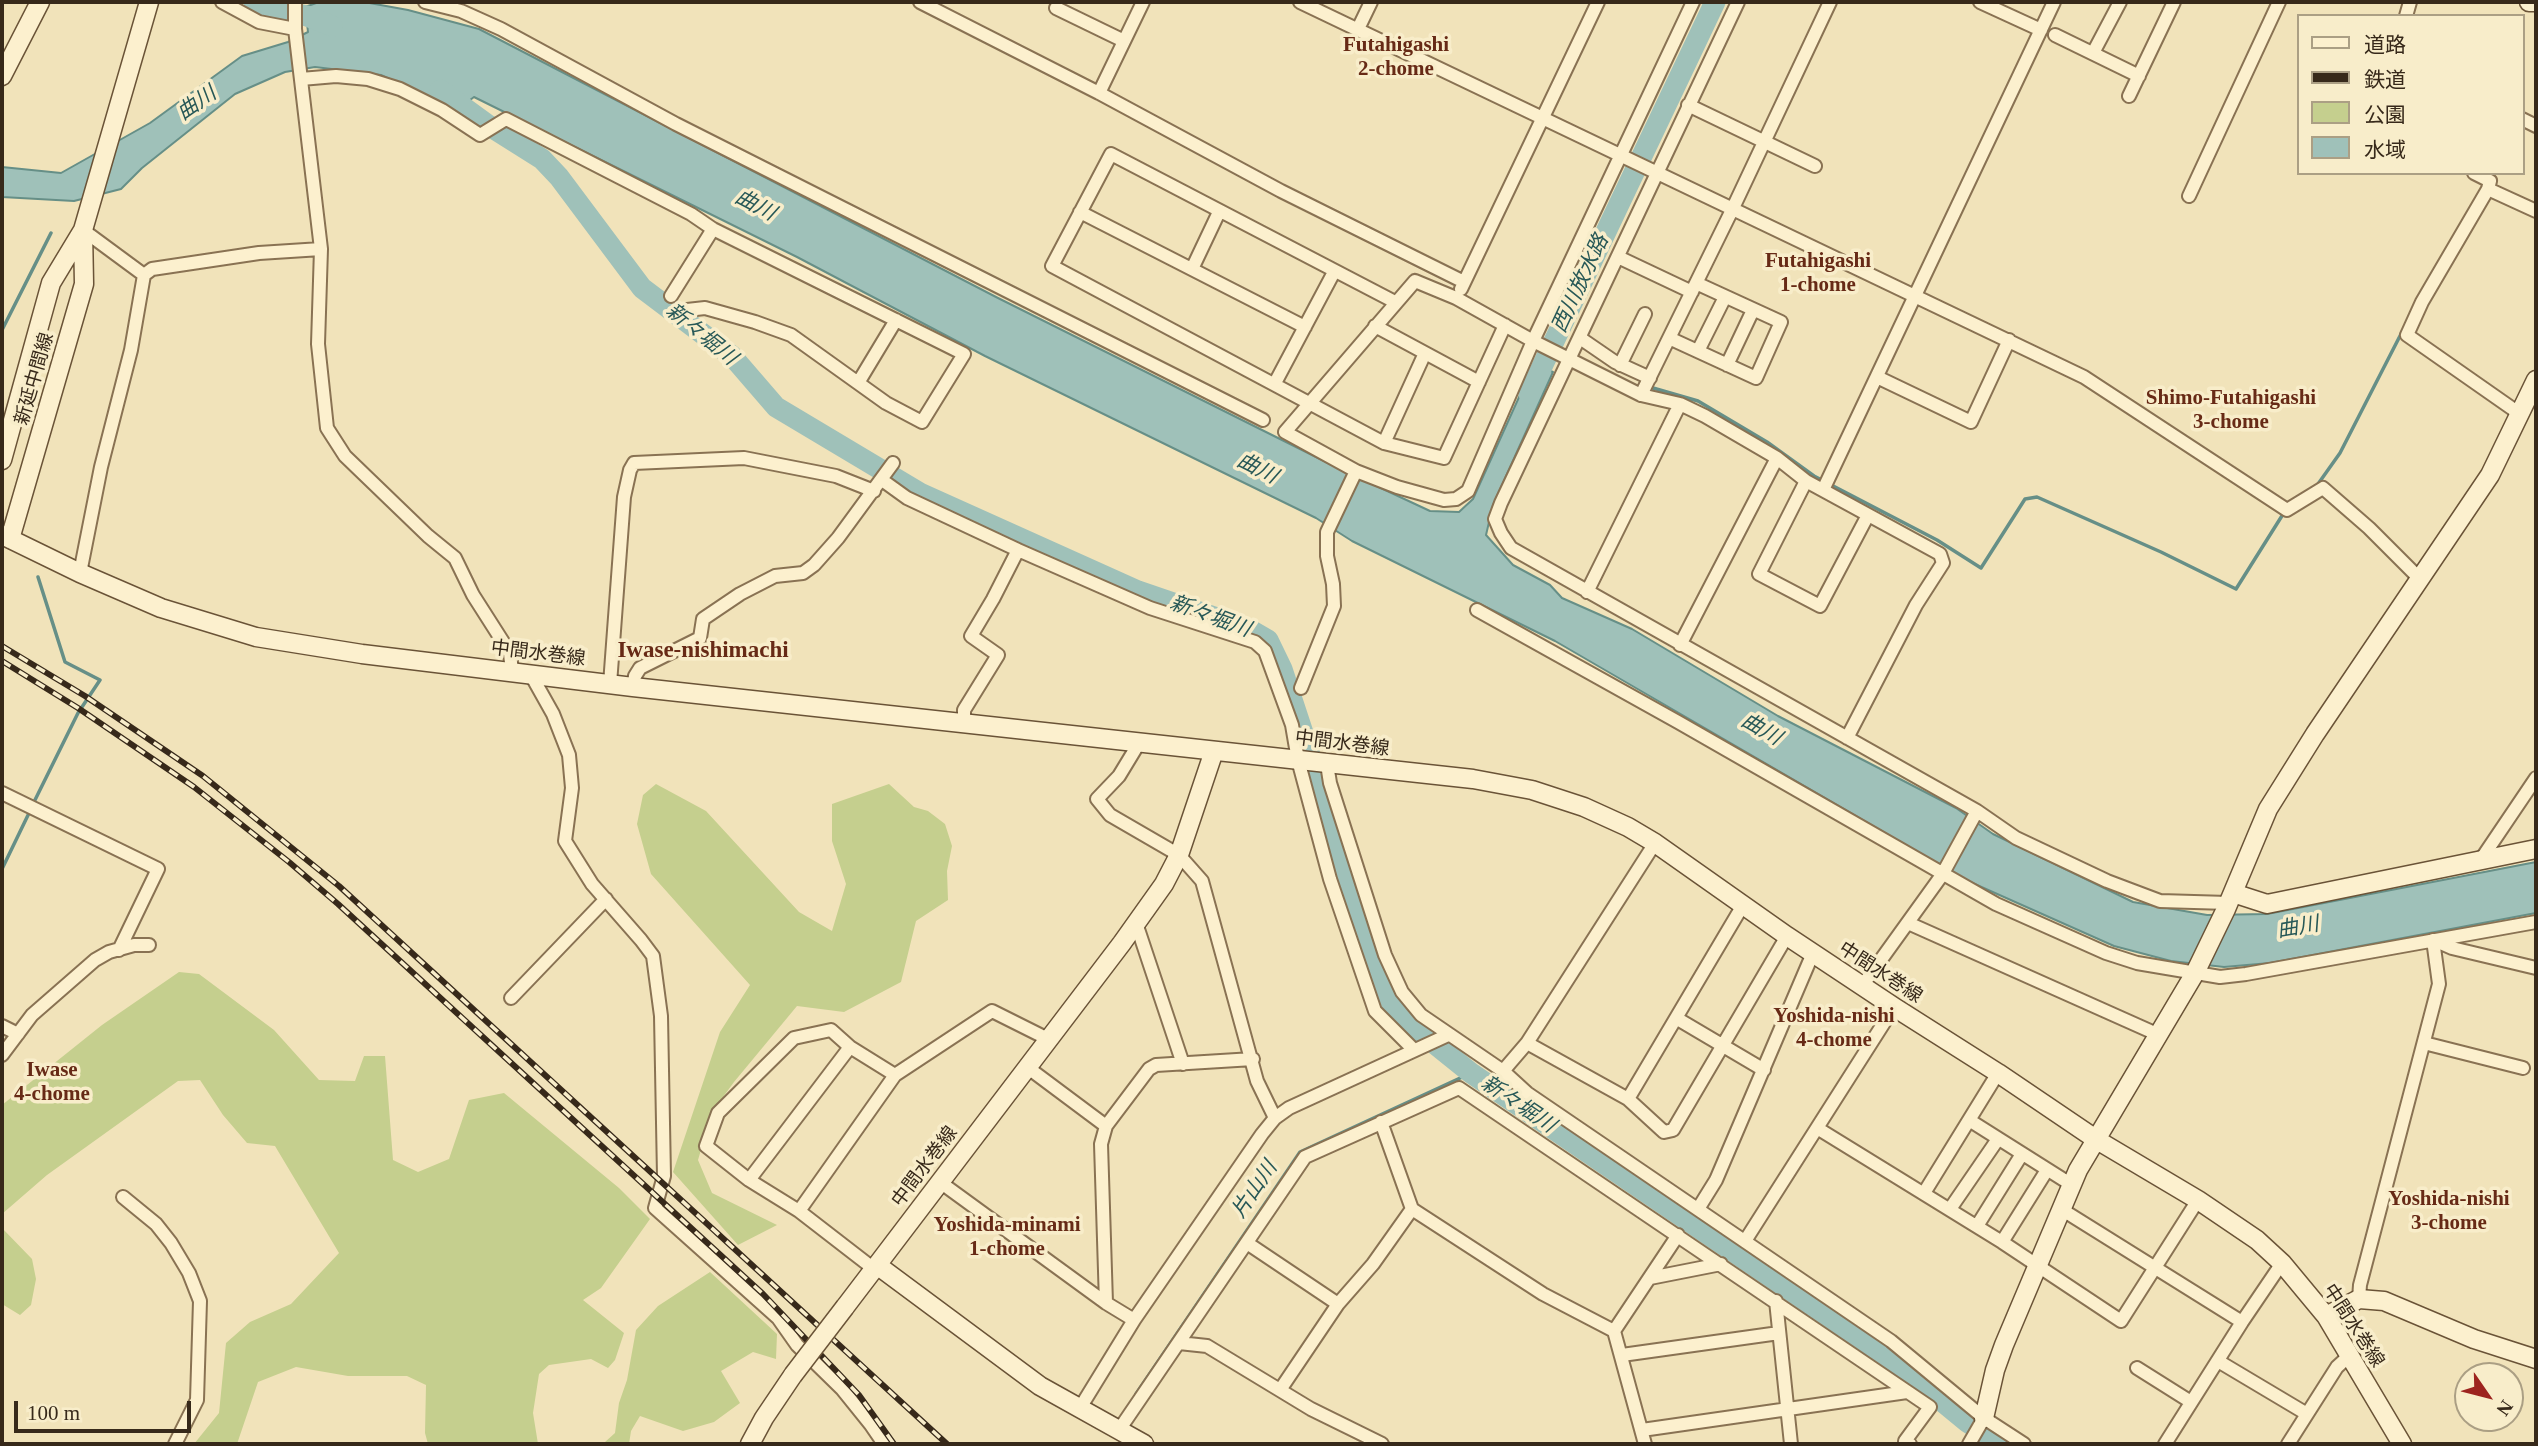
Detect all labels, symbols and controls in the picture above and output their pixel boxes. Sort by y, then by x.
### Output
legend [2296,14,2524,175]
district label: Futahigashi 2-chome [1343,33,1449,83]
text: 道路 [2364,33,2406,57]
text: 鉄道 [2364,68,2406,92]
water label: 曲川 [173,82,221,126]
text: 公園 [2364,103,2406,127]
text: 水域 [2364,138,2406,162]
water label: 曲川 [731,185,779,227]
water label: 西川放水路 [1547,231,1615,337]
district label: Futahigashi 1-chome [1765,249,1871,299]
water label: 新々堀川 [660,299,742,371]
street label: 新延中間線 [11,330,59,428]
district label: Shimo-Futahigashi 3-chome [2146,386,2316,436]
water label: 曲川 [1233,448,1281,490]
water label: 新々堀川 [1166,591,1254,643]
street label: 中間水巻線 [489,637,587,671]
district label: Iwase-nishimachi [617,637,789,665]
water label: 曲川 [1737,709,1785,751]
street label: 中間水巻線 [1293,727,1391,761]
water label: 曲川 [2275,912,2321,944]
street label: 中間水巻線 [1834,938,1926,1008]
district label: Yoshida-nishi 4-chome [1773,1004,1895,1054]
district label: Iwase 4-chome [14,1058,90,1108]
water label: 新々堀川 [1476,1071,1560,1139]
street label: 中間水巻線 [887,1122,963,1212]
water label: 片山川 [1227,1157,1283,1223]
district label: Yoshida-nishi 3-chome [2388,1187,2510,1237]
district label: Yoshida-minami 1-chome [933,1213,1081,1263]
street label: 中間水巻線 [2318,1280,2388,1372]
north arrow [2454,1362,2524,1432]
scale bar [18,1386,194,1430]
text: N [2492,1397,2518,1420]
text: 100 m [27,1401,80,1425]

